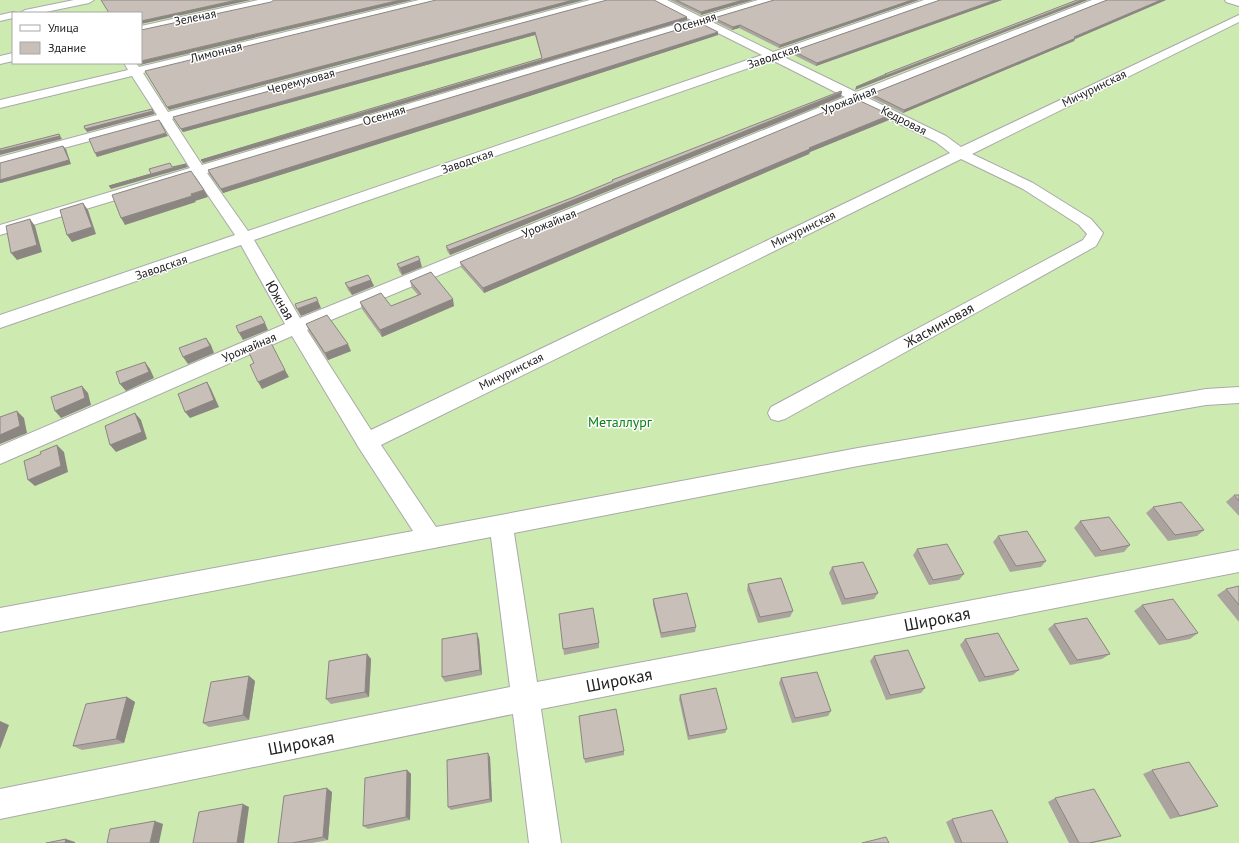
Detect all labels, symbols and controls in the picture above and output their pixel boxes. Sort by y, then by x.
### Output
street label: Зеленая [173,5,217,29]
street label: Осенняя [672,8,718,36]
legend [12,12,142,64]
text: Улица [48,20,79,35]
street label: Лимонная [188,38,243,66]
text: Здание [48,40,86,55]
street label: Заводская [745,40,801,72]
street label: Черемуховая [266,65,336,97]
street label: Мичуринская [1059,66,1129,110]
street label: Урожайная [820,82,878,118]
street label: Осенняя [361,101,407,129]
street label: Кедровая [879,102,929,138]
street label: Заводская [439,145,495,177]
street label: Урожайная [520,205,578,241]
street label: Мичуринская [768,207,838,251]
street label: Заводская [133,251,189,283]
street label: Южная [261,277,299,323]
street label: Жасминовая [900,298,977,352]
street label: Урожайная [220,329,278,365]
street label: Мичуринская [476,349,546,393]
park label: Металлург [588,413,653,431]
street label: Широкая [902,602,972,636]
street label: Широкая [584,663,654,697]
street label: Широкая [266,726,336,760]

